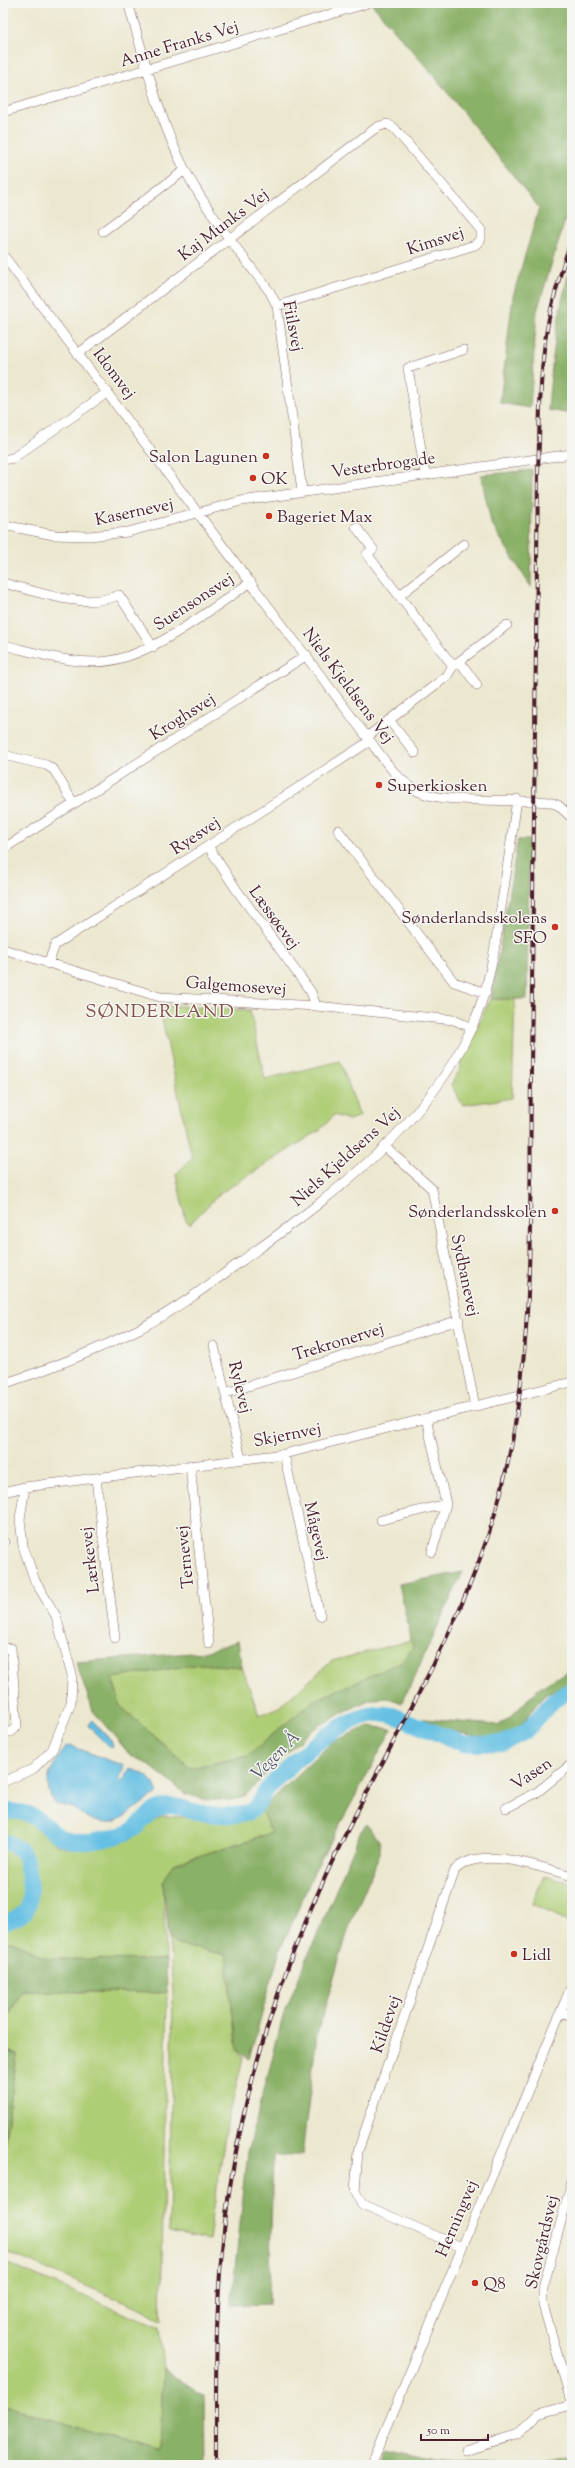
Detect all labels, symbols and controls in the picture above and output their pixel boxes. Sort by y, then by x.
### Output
street label: Anne Franks Vej [117,15,242,74]
street label: Kaj Munks Vej [174,184,274,268]
street label: Kimsvej [404,221,467,262]
street label: Fiilsvej [275,299,309,354]
street label: Idomvej [86,344,141,405]
place label: Salon Lagunen [149,446,258,470]
street label: Vesterbrogade [330,447,437,485]
marker: Salon Lagunen [261,451,271,461]
place label: OK [261,468,288,492]
marker: OK [248,473,258,483]
street label: Kasernevej [93,493,176,533]
place label: Bageriet Max [277,506,373,530]
marker: Bageriet Max [264,511,274,521]
street label: Suensonsvej [149,568,239,638]
street label: Niels Kjeldsens Vej [296,623,399,749]
street label: Kroghsvej [146,688,221,747]
place label: Superkiosken [387,775,487,799]
marker: Superkiosken [374,780,384,790]
street label: Ryesvej [167,812,226,862]
street label: Læssøevej [242,881,305,955]
place label: Sønderlandsskolens SFO [401,907,547,951]
marker: Sønderlandsskolens SFO [550,922,560,932]
street label: Galgemosevej [185,972,287,1002]
district label: SØNDERLAND [85,999,235,1026]
street label: Niels Kjeldsens Vej [287,1102,406,1213]
place label: Sønderlandsskolen [408,1201,547,1225]
marker: Sønderlandsskolen [550,1206,560,1216]
street label: Sydbanevej [444,1232,484,1319]
street label: Trekronervej [290,1318,387,1368]
street label: Rylevej [221,1359,257,1416]
street label: Skjernvej [251,1418,323,1454]
street label: Mågevej [297,1500,333,1563]
street label: Ternevej [171,1524,201,1589]
street label: Lærkevej [75,1525,107,1594]
water label: Vegen Å [246,1726,307,1787]
street label: Vasen [507,1752,558,1797]
place label: Lidl [522,1944,552,1968]
marker: Lidl [509,1949,519,1959]
street label: Kildevej [366,1992,408,2057]
street label: Herningvej [431,2176,485,2261]
street label: Skovgårdsvej [520,2193,565,2292]
place label: Q8 [483,2273,506,2297]
marker: Q8 [470,2278,480,2288]
scale bar [421,2416,488,2442]
text: 50 m [426,2422,450,2440]

